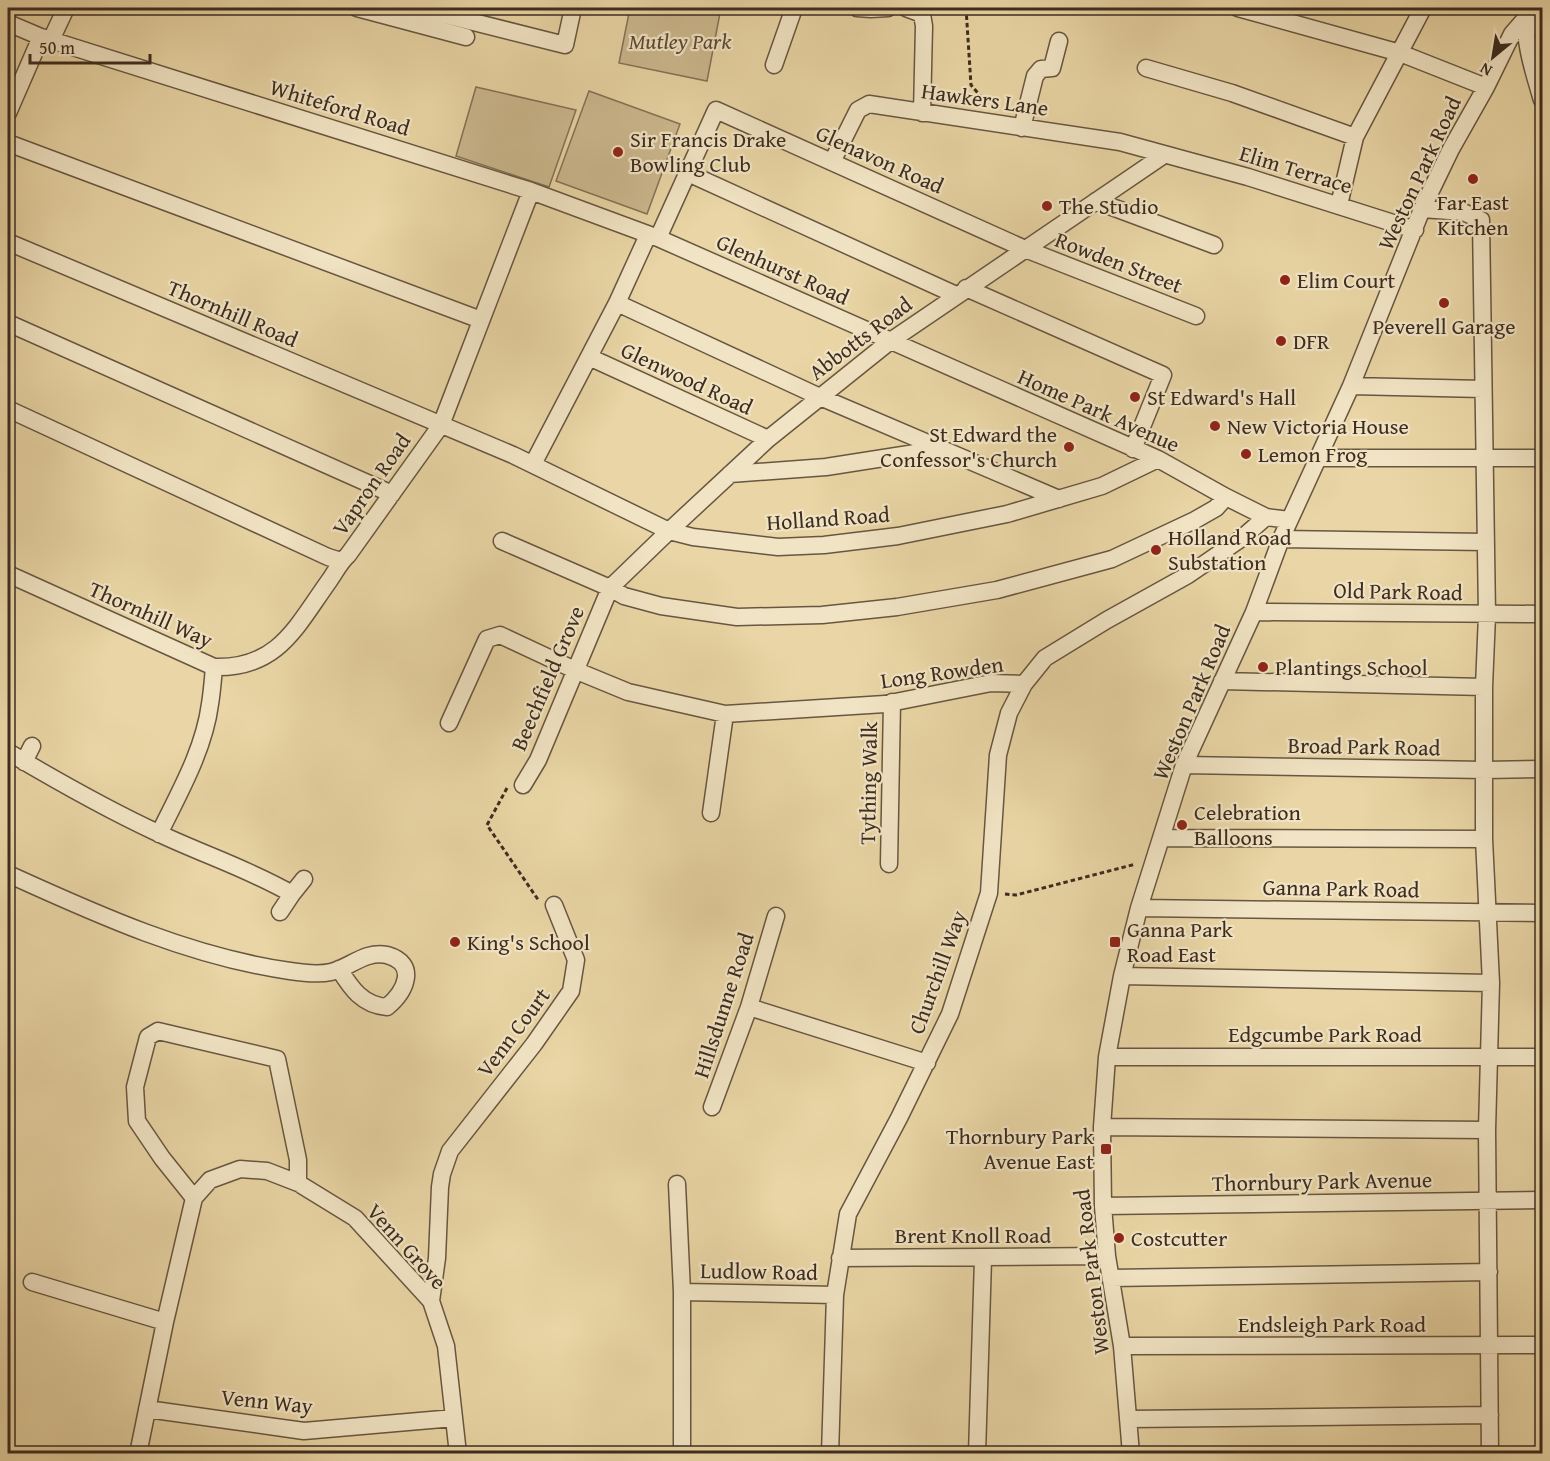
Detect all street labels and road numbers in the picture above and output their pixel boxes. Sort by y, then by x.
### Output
street label: Whiteford Road [266,70,414,144]
street label: Hawkers Lane [920,74,1050,124]
street label: Weston Park Road [1369,91,1469,255]
street label: Glenavon Road [811,117,949,202]
street label: Elim Terrace [1236,137,1356,201]
street label: Rowden Street [1051,223,1188,301]
street label: Glenhurst Road [711,225,855,313]
street label: Thornhill Road [163,271,304,355]
street label: Abbotts Road [801,288,919,388]
street label: Glenwood Road [616,333,758,423]
street label: Home Park Avenue [1013,360,1185,460]
street label: Vapron Road [324,426,418,542]
street label: Holland Road [765,498,891,538]
street label: Thornhill Way [84,572,218,656]
street label: Old Park Road [1333,574,1463,608]
street label: Beechfield Grove [502,601,592,755]
street label: Weston Park Road [1144,619,1238,785]
street label: Long Rowden [879,647,1006,696]
street label: Tything Walk [851,720,885,845]
street label: Broad Park Road [1287,729,1441,763]
street label: Ganna Park Road [1262,871,1420,905]
street label: Churchill Way [900,906,974,1038]
street label: Hillsdunne Road [684,928,762,1082]
street label: Venn Court [469,980,557,1084]
street label: Edgcumbe Park Road [1228,1018,1422,1050]
street label: Thornbury Park Avenue [1212,1163,1432,1199]
street label: Weston Park Road [1065,1187,1117,1357]
street label: Venn Grove [360,1196,454,1296]
street label: Brent Knoll Road [895,1219,1051,1251]
street label: Ludlow Road [700,1254,818,1288]
street label: Endsleigh Park Road [1238,1308,1426,1340]
street label: Venn Way [219,1380,315,1422]

